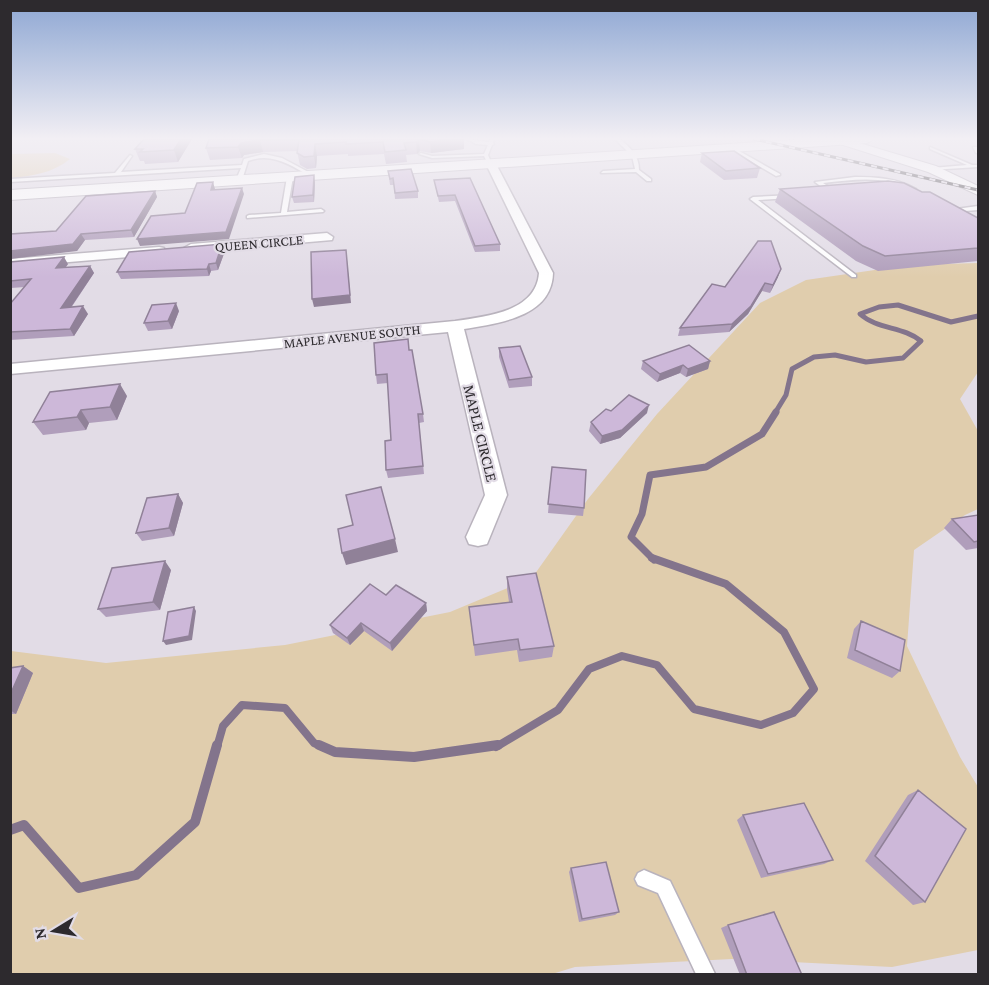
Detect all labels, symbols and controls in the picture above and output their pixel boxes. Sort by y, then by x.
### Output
street label: QUEEN CIRCLE [214,231,304,255]
street label: MAPLE AVENUE SOUTH [283,321,421,351]
street label: MAPLE CIRCLE [460,383,501,484]
north arrow [24,901,84,961]
text: N [30,927,49,941]

